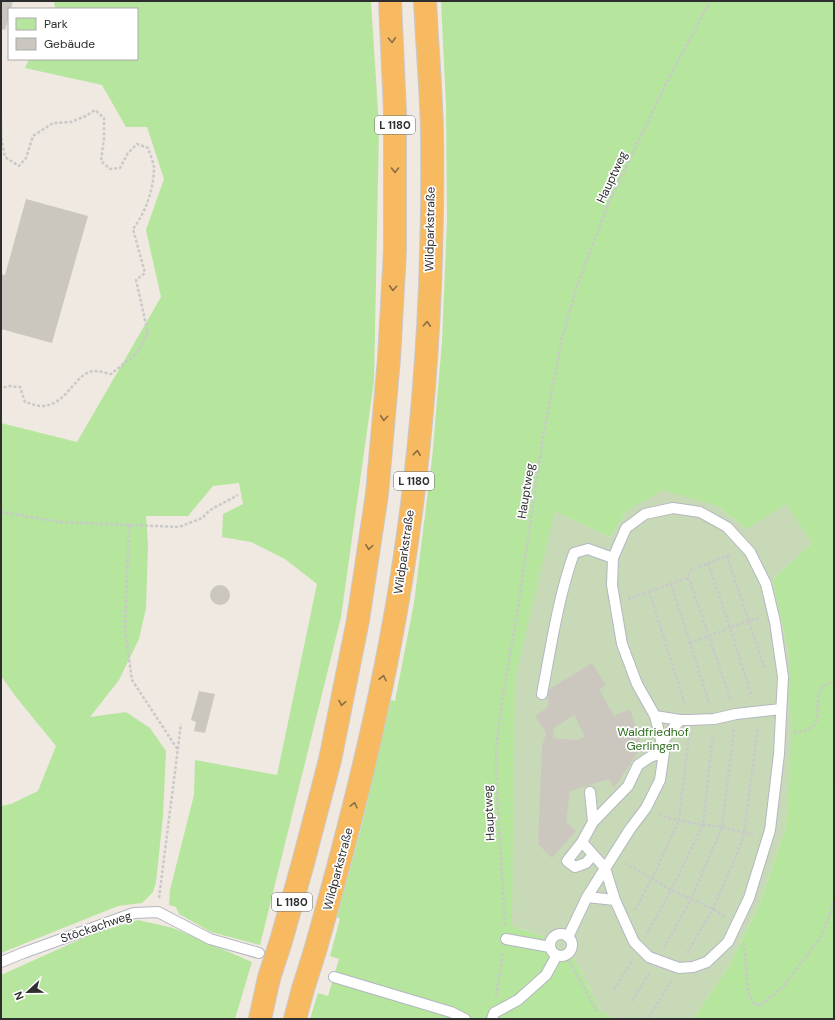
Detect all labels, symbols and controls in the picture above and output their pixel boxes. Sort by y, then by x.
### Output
legend [8,8,138,60]
text: Park [44,16,68,32]
text: Gebäude [44,36,95,52]
one-way arrow [387,37,396,43]
road number: L 1180 [375,116,415,134]
street label: Hauptweg [593,148,631,206]
one-way arrow [391,167,399,173]
street label: Wildparkstraße [421,186,439,272]
one-way arrow [388,285,397,291]
one-way arrow [423,321,432,327]
one-way arrow [379,415,388,421]
one-way arrow [412,450,421,456]
street label: Hauptweg [514,462,538,520]
road number: L 1180 [394,472,434,490]
street label: Wildparkstraße [390,509,418,595]
one-way arrow [365,544,374,550]
one-way arrow [378,675,386,682]
one-way arrow [338,700,346,706]
park label: Waldfriedhof Gerlingen [617,724,689,754]
street label: Hauptweg [480,784,498,841]
one-way arrow [350,802,358,809]
street label: Wildparkstraße [319,826,357,912]
road number: L 1180 [272,893,312,911]
street label: Stöckachweg [58,907,134,947]
north arrow [8,972,48,1012]
text: N [11,989,27,1002]

